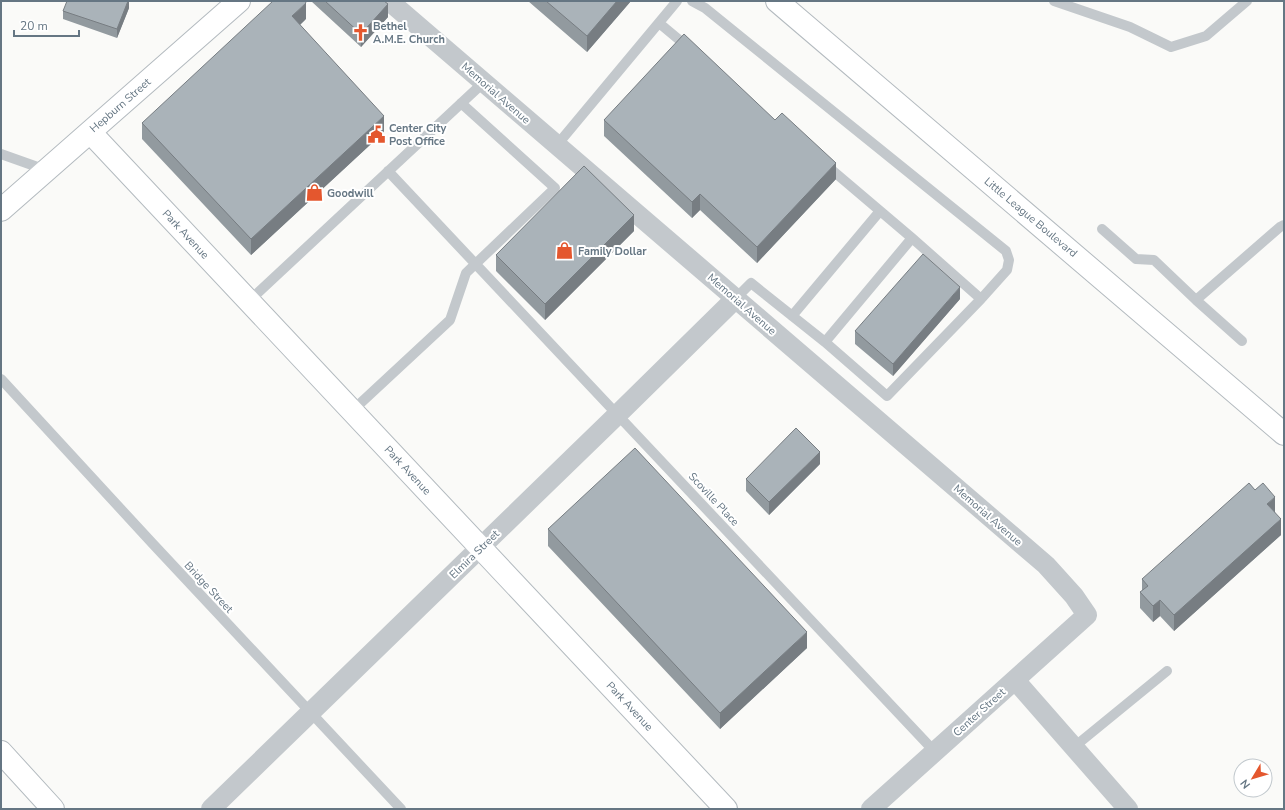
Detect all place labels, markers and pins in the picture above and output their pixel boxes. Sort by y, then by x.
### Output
place label: Bethel A.M.E. Church [373,19,445,47]
church icon: Bethel A.M.E. Church [350,22,370,42]
place label: Center City Post Office [389,121,446,149]
public building icon: Center City Post Office [366,124,386,144]
shop icon: Goodwill [304,183,324,203]
place label: Goodwill [327,186,374,201]
shop icon: Family Dollar [555,241,575,261]
place label: Family Dollar [578,244,647,259]

